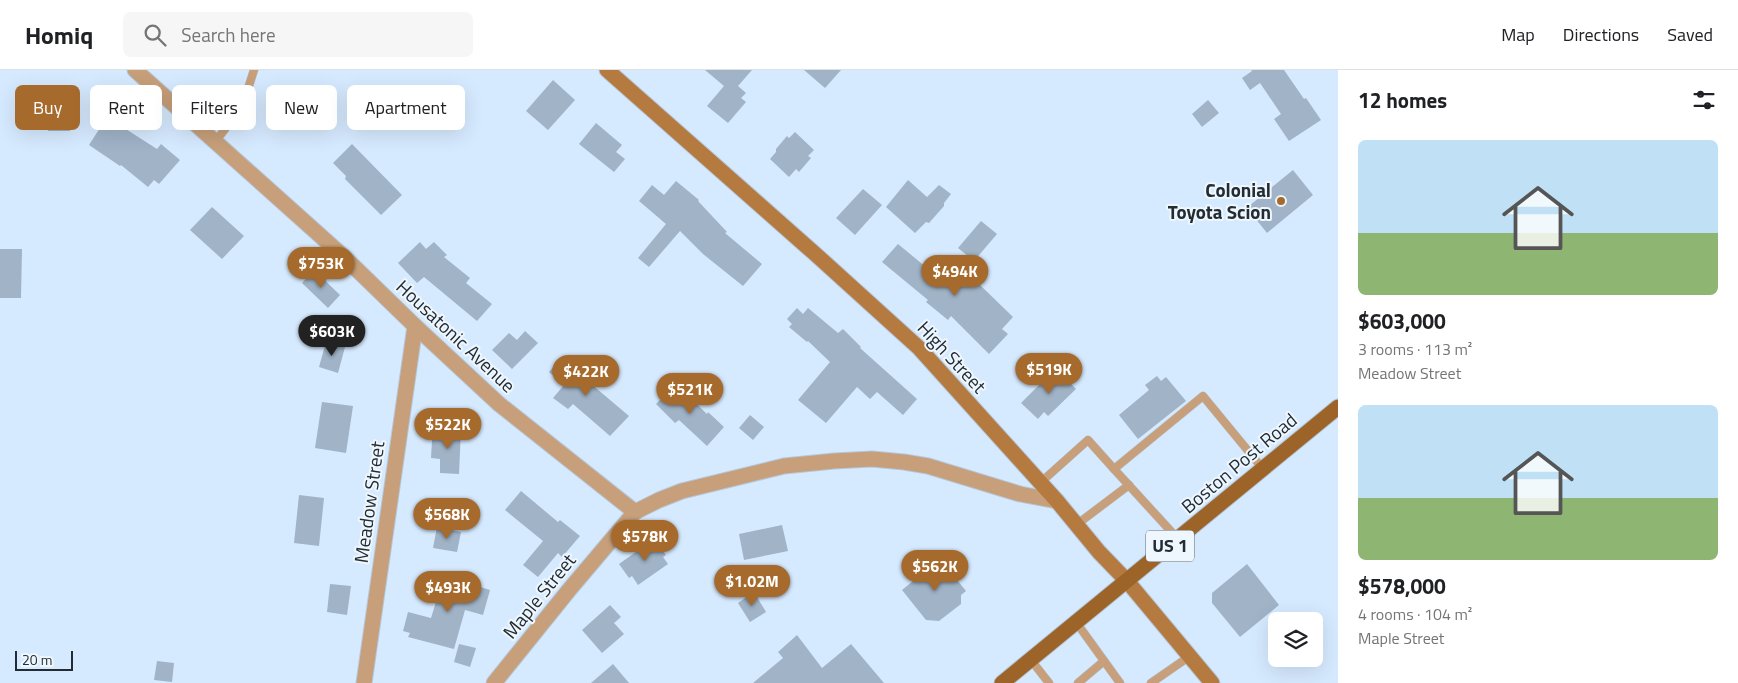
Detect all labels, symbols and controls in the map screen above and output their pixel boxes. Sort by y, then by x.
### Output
search box [123,12,473,57]
text: Homiq [25,17,93,53]
text: Search here [181,20,275,49]
icon: search [141,21,169,49]
text: Map [1501,21,1535,48]
text: Directions [1563,21,1639,48]
text: Saved [1667,21,1713,48]
text: 12 homes [1358,84,1447,116]
chip: Buy [15,85,80,130]
chip: Rent [90,85,162,130]
chip: Filters [172,85,256,130]
chip: New [266,85,337,130]
chip: Apartment [347,85,465,130]
icon: filters [1690,86,1718,114]
icon: home [1493,173,1583,263]
place label: Colonial Toyota Scion [1168,175,1271,226]
marker: Colonial Toyota Scion [1275,195,1287,207]
pin: $753K [286,246,356,289]
text: $753K [298,251,344,275]
pin: $494K [920,254,990,297]
text: $494K [932,259,978,283]
street label: Housatonic Avenue [390,272,523,399]
text: $603,000 [1358,305,1446,337]
pin: $603K [297,314,367,357]
street label: High Street [911,314,994,400]
text: $603K [309,319,355,343]
text: 3 rooms · 113 m² [1358,337,1472,361]
pin: $519K [1014,352,1084,395]
pin: $422K [551,354,621,397]
text: $519K [1026,357,1072,381]
text: $422K [563,359,609,383]
text: Meadow Street [1358,361,1461,385]
pin: $521K [655,372,725,415]
text: $521K [667,377,713,401]
street label: Boston Post Road [1174,405,1303,520]
pin: $522K [413,408,483,450]
text: $522K [425,412,471,436]
icon: home [1493,438,1583,528]
street label: Meadow Street [346,439,391,565]
pin: $568K [412,498,482,540]
text: $568K [424,502,470,526]
pin: $578K [610,520,680,562]
text: $578K [622,524,668,548]
road number: US 1 [1146,531,1194,562]
street label: Maple Street [495,546,582,645]
pin: $562K [900,550,970,592]
text: $562K [912,554,958,578]
pin: $1.02M [711,564,793,607]
text: $1.02M [725,569,779,593]
pin: $493K [413,570,483,613]
text: $578,000 [1358,570,1446,602]
text: $493K [425,575,471,599]
text: 4 rooms · 104 m² [1358,602,1472,626]
map controls [1268,612,1323,667]
button: layers [1268,612,1323,667]
text: Maple Street [1358,626,1444,650]
scale bar [15,648,72,671]
text: 20 m [22,649,52,670]

